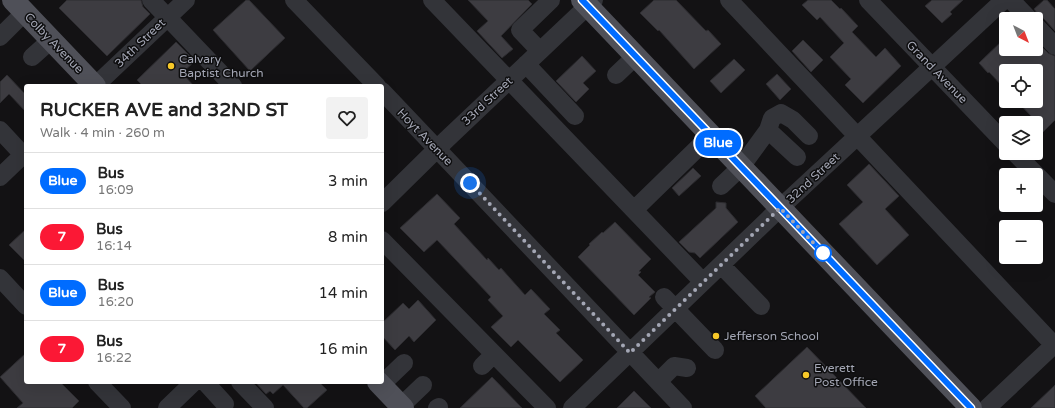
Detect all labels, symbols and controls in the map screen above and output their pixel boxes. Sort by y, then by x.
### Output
street label: Colby Avenue [22,10,86,76]
north arrow [999,12,1043,56]
map controls [999,12,1043,264]
street label: 34th Street [112,15,168,70]
street label: Grand Avenue [904,38,970,106]
place label: Calvary Baptist Church [179,52,264,80]
marker: Calvary Baptist Church [166,61,176,71]
button: locate [999,64,1043,108]
street label: 33rd Street [459,74,516,128]
button: heart [326,97,368,139]
text: RUCKER AVE and 32ND ST [40,99,288,121]
street label: Hoyt Avenue [394,106,456,168]
button: layers [999,116,1043,160]
text: Walk · 4 min · 260 m [40,125,165,141]
line badge: Blue [690,130,746,156]
text: Blue [703,134,733,151]
street label: 32nd Street [784,150,843,206]
text: Bus [98,164,124,182]
button: + [999,168,1043,212]
text: Blue [48,172,78,189]
text: 3 min [328,172,368,190]
your location [460,173,480,193]
text: 16:09 [98,182,134,198]
text: Bus [96,220,123,238]
button: − [999,220,1043,264]
text: 7 [58,228,66,245]
text: 8 min [328,228,368,246]
text: 16:14 [96,238,132,254]
unlabelled marker [814,244,832,262]
text: Bus [98,276,124,294]
text: Blue [48,284,78,301]
text: 14 min [319,284,368,302]
text: 16:20 [98,294,134,310]
place label: Jefferson School [724,329,819,343]
marker: Jefferson School [711,331,721,341]
text: Bus [96,332,123,350]
text: 7 [58,340,66,357]
text: 16 min [319,340,368,358]
text: 16:22 [96,350,132,366]
place label: Everett Post Office [814,361,878,389]
marker: Everett Post Office [801,370,811,380]

